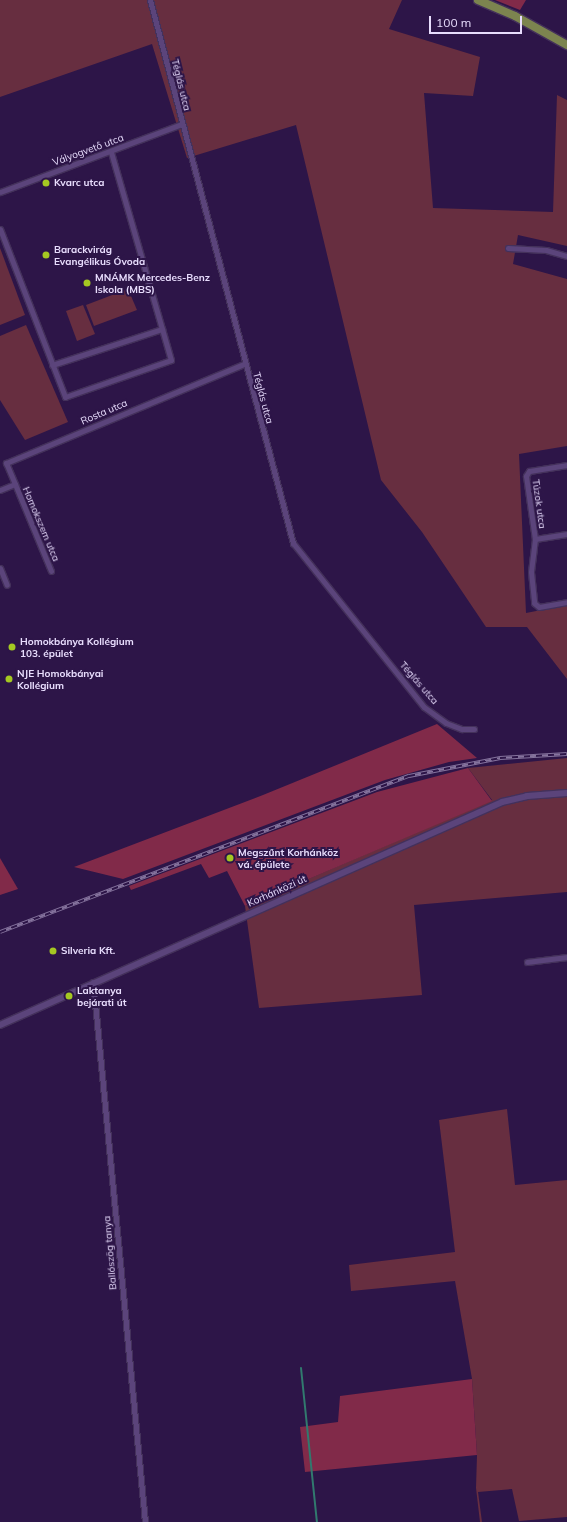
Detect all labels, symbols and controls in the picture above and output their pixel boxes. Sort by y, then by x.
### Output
scale bar [431,8,524,34]
text: 100 m [436,15,471,30]
street label: Téglás utca [169,58,193,112]
street label: Vályogvető utca [51,132,125,168]
place label: Kvarc utca [54,177,104,189]
marker: Kvarc utca [41,178,51,188]
place label: Barackvirág Evangélikus Óvoda [54,243,145,266]
marker: Barackvirág Evangélikus Óvoda [41,250,51,260]
place label: MNÁMK Mercedes-Benz Iskola (MBS) [95,271,210,294]
marker: MNÁMK Mercedes-Benz Iskola (MBS) [82,278,92,288]
street label: Téglás utca [250,371,276,425]
street label: Rosta utca [79,397,129,427]
street label: Túzok utca [530,479,548,529]
street label: Homokszem utca [20,485,62,563]
place label: Homokbánya Kollégium 103. épület [20,635,134,658]
marker: Homokbánya Kollégium 103. épület [7,642,17,652]
street label: Téglás utca [397,659,441,707]
place label: NJE Homokbányai Kollégium [17,667,103,690]
marker: NJE Homokbányai Kollégium [4,674,14,684]
place label: Megszűnt Korhánköz vá. épülete [238,846,338,870]
marker: Megszűnt Korhánköz vá. épülete [225,853,235,863]
street label: Korhánközi út [246,873,308,909]
place label: Silveria Kft. [61,945,115,957]
marker: Silveria Kft. [48,946,58,956]
place label: Laktanya bejárati út [77,984,126,1008]
marker: Laktanya bejárati út [64,991,74,1001]
street label: Ballószög tanya [101,1216,119,1290]

